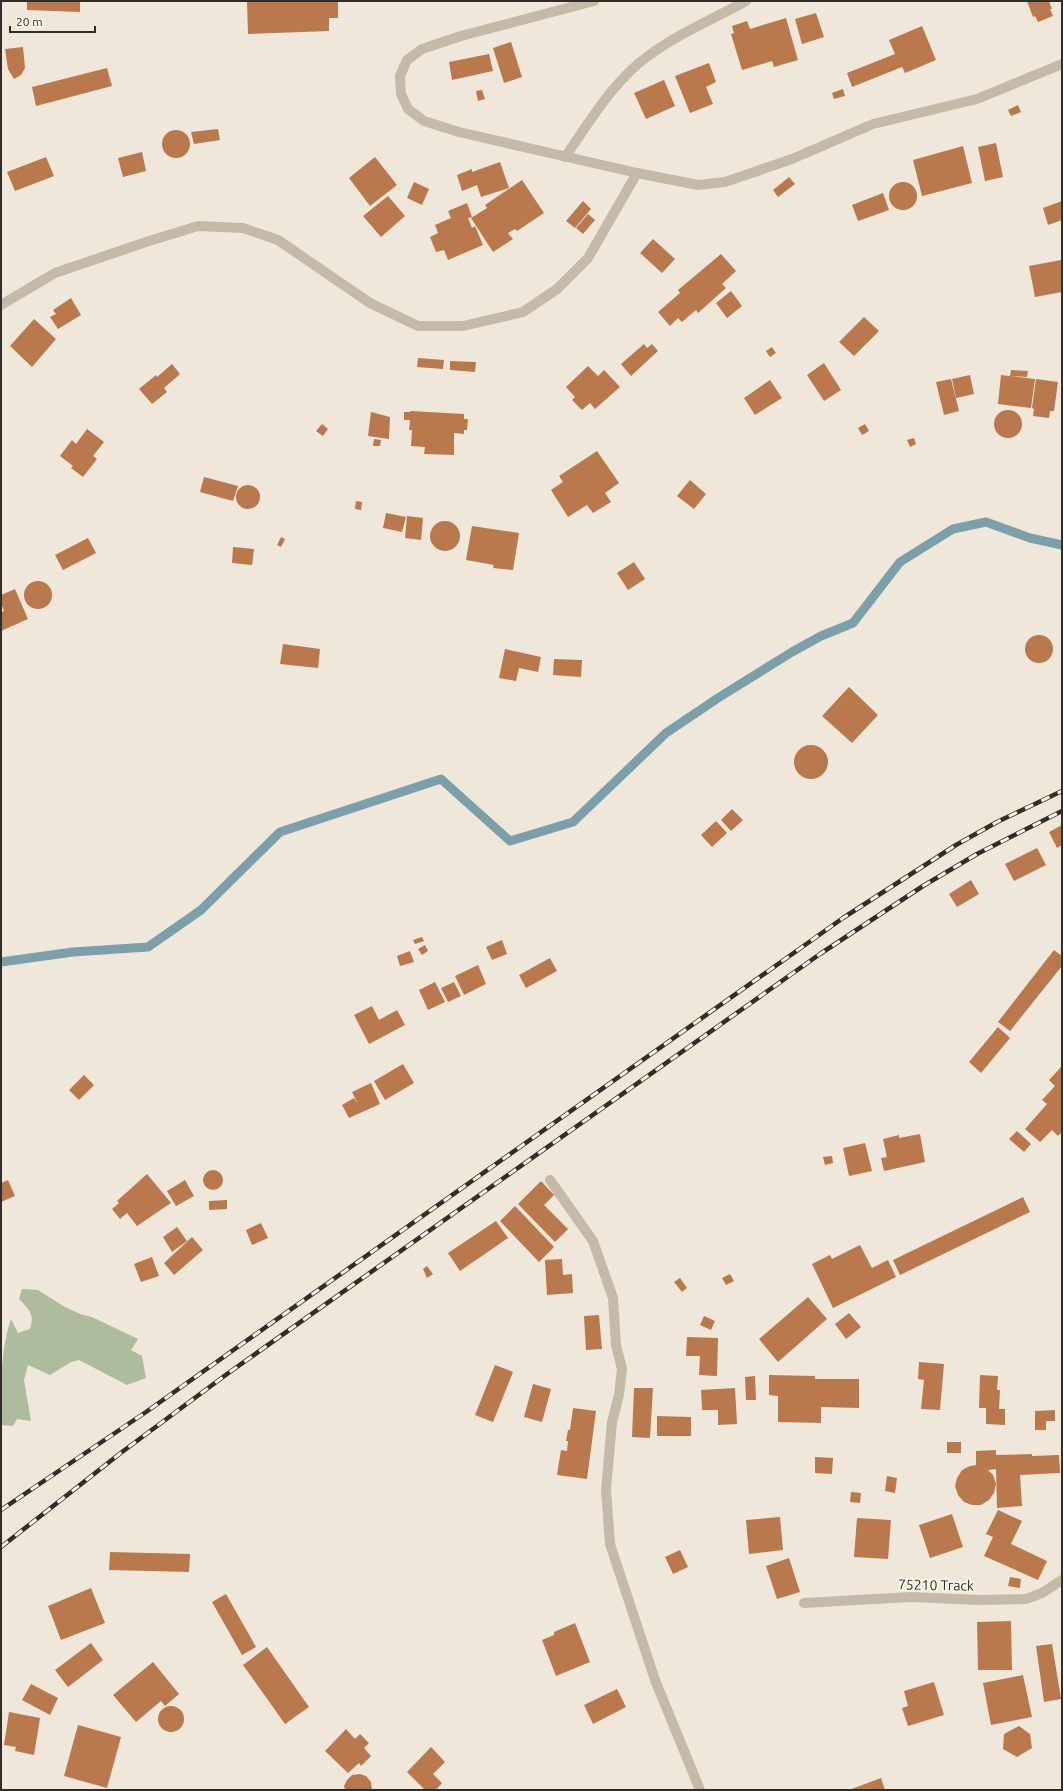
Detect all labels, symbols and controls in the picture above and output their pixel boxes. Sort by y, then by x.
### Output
scale bar [10,8,95,34]
text: 20 m [16,15,43,28]
street label: 75210 Track [898,1576,974,1594]

